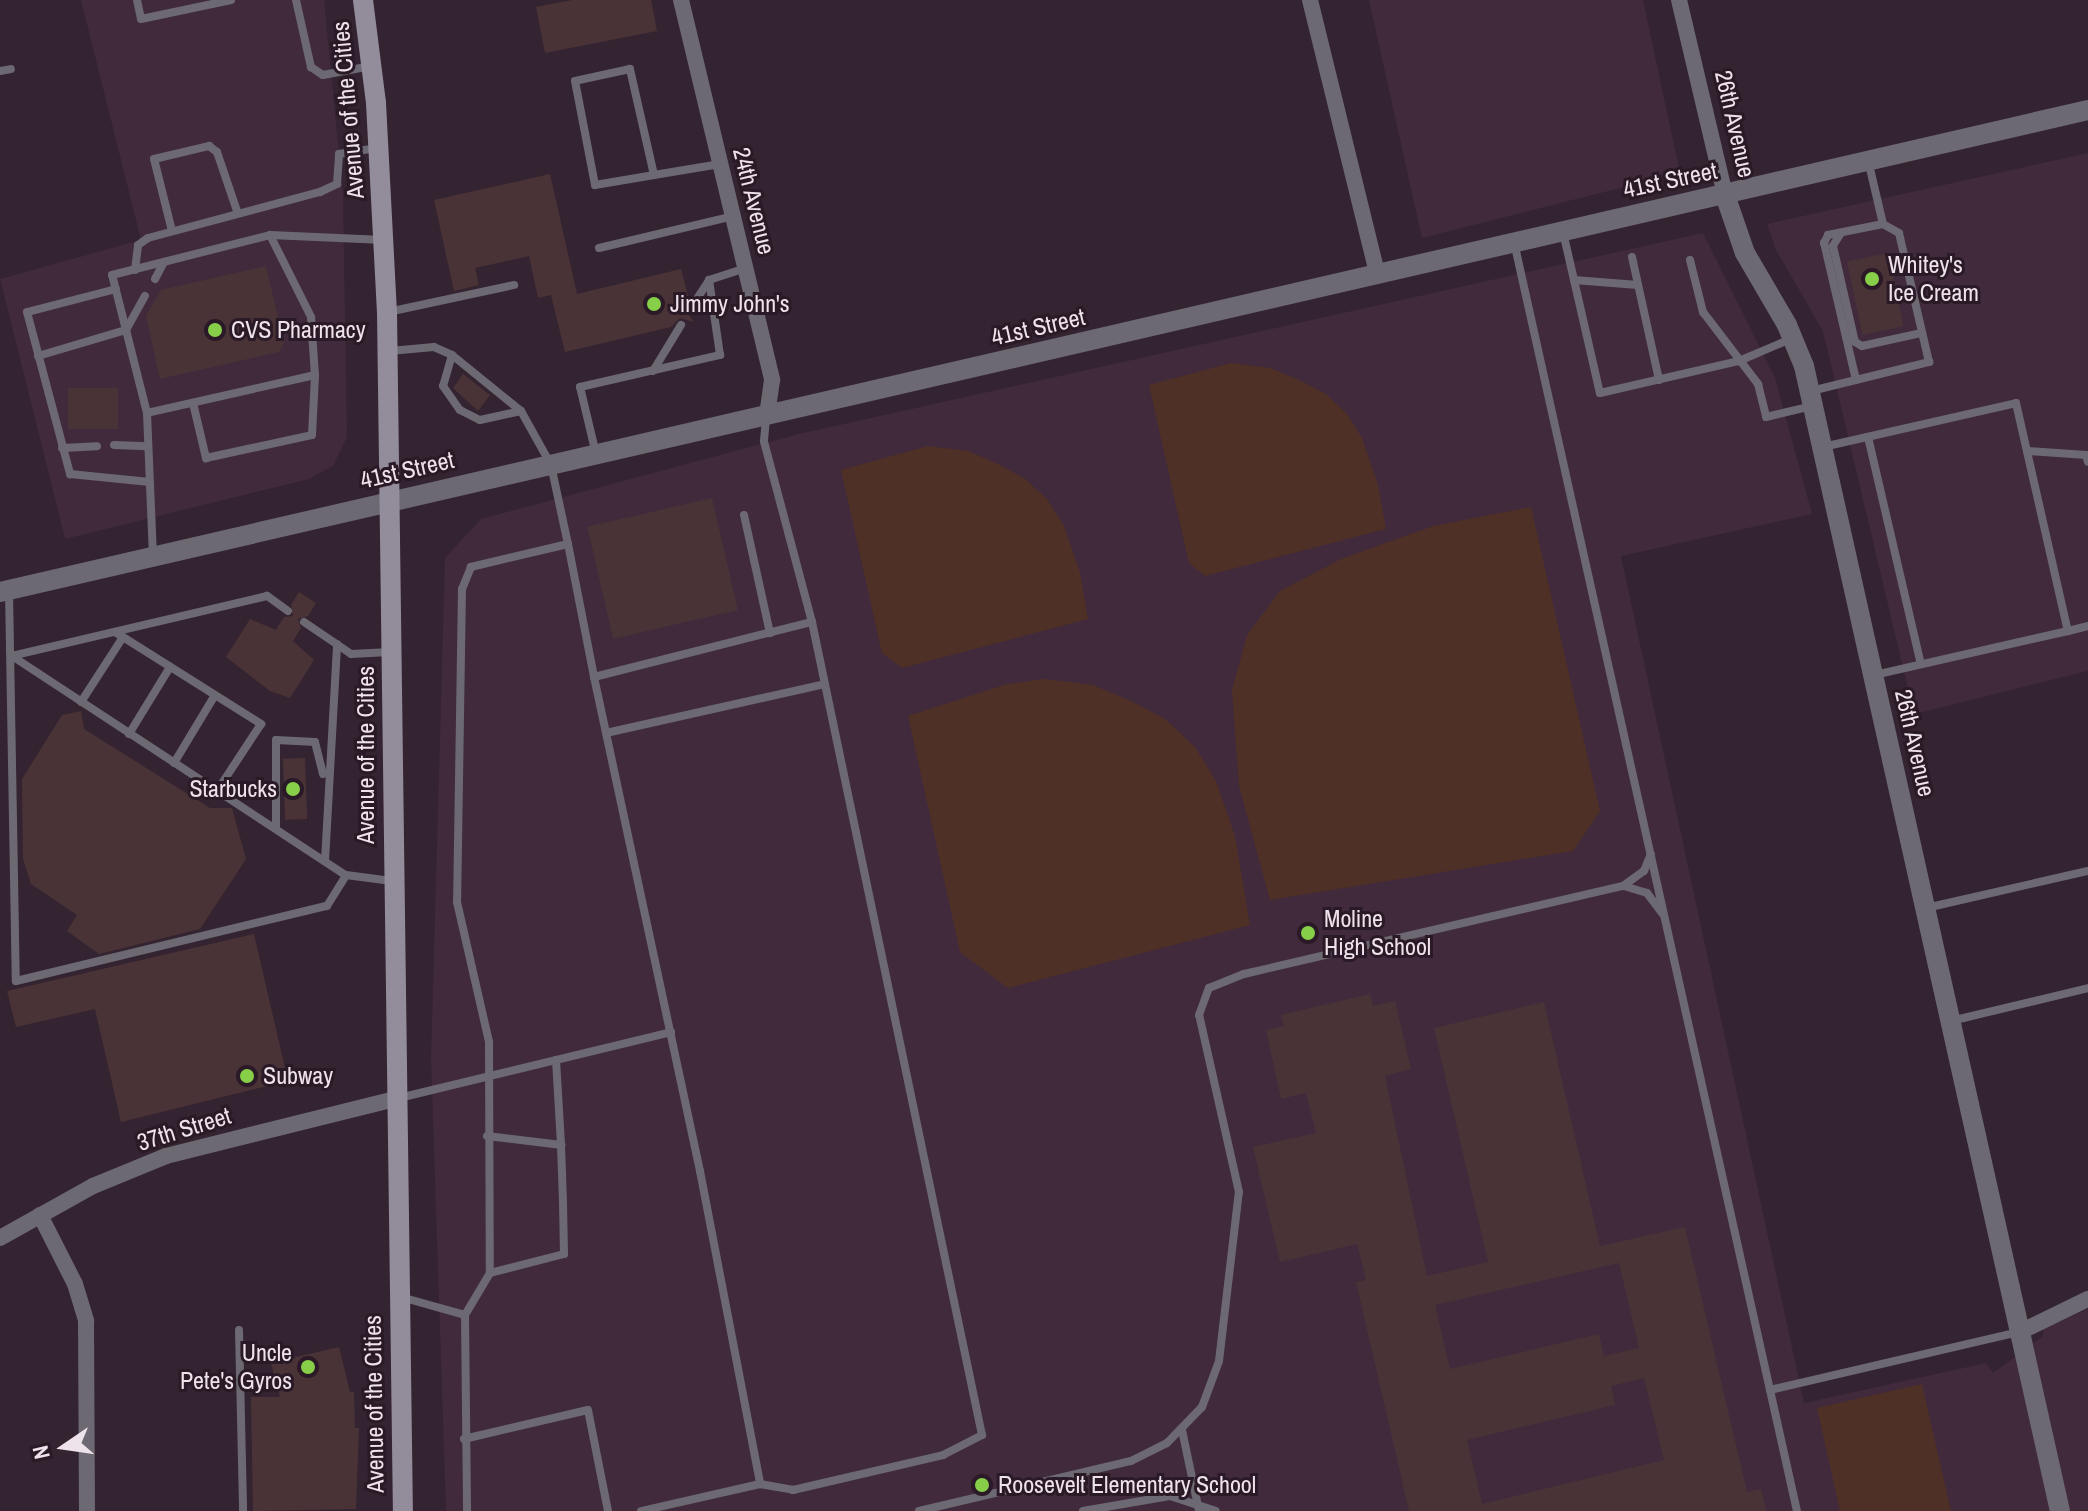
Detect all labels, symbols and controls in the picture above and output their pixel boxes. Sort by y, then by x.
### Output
street label: Avenue of the Cities [326,20,370,200]
street label: 26th Avenue [1709,67,1761,181]
street label: 24th Avenue [727,144,781,258]
street label: 41st Street [1620,156,1720,204]
place label: Whitey's Ice Cream [1888,251,1979,307]
marker: Whitey's Ice Cream [1863,270,1881,288]
place label: Jimmy John's [670,290,790,318]
marker: Jimmy John's [645,295,663,313]
street label: 41st Street [988,302,1088,352]
place label: CVS Pharmacy [231,316,366,344]
marker: CVS Pharmacy [206,321,224,339]
street label: 41st Street [357,445,457,495]
street label: Avenue of the Cities [352,666,380,844]
street label: 26th Avenue [1889,686,1941,800]
place label: Starbucks [189,775,277,803]
marker: Starbucks [284,780,302,798]
place label: Moline High School [1324,905,1431,961]
marker: Moline High School [1299,924,1317,942]
place label: Subway [263,1062,333,1090]
marker: Subway [238,1067,256,1085]
street label: 37th Street [134,1101,234,1157]
street label: Avenue of the Cities [358,1315,390,1493]
place label: Uncle Pete's Gyros [180,1339,292,1395]
marker: Uncle Pete's Gyros [299,1358,317,1376]
north arrow [24,1407,104,1487]
text: N [25,1443,57,1462]
place label: Roosevelt Elementary School [998,1471,1256,1499]
marker: Roosevelt Elementary School [973,1476,991,1494]

